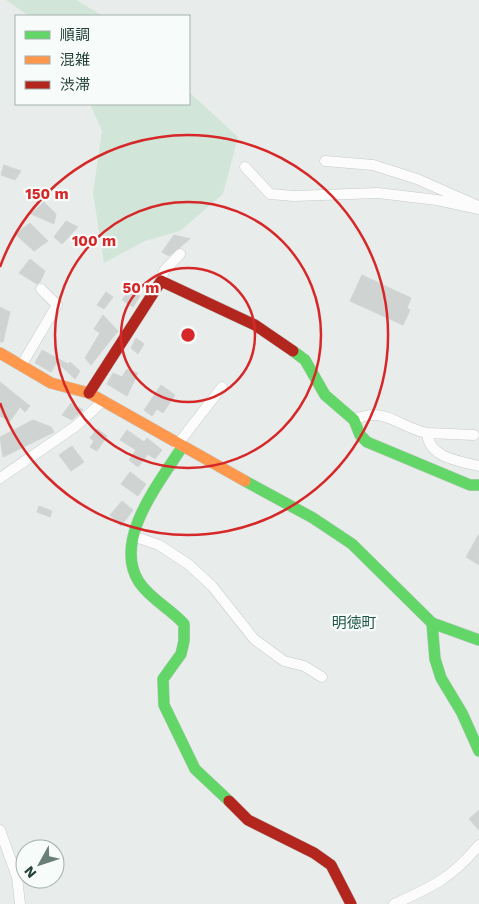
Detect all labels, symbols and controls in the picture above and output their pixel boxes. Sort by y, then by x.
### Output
legend [15,15,190,105]
text: 順調 [60,26,90,44]
text: 混雑 [60,51,90,69]
text: 渋滞 [60,76,90,94]
text: 150 m [25,185,69,203]
text: 100 m [72,232,116,250]
text: 50 m [123,279,159,297]
centre of rings [179,326,197,344]
district label: 明徳町 [331,614,377,632]
north arrow [15,839,65,889]
text: N [21,863,40,881]

